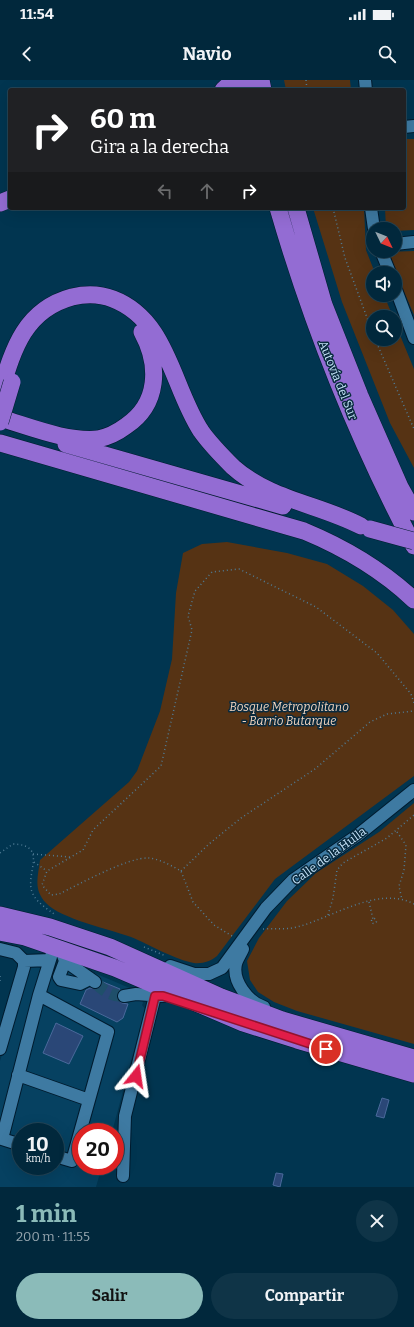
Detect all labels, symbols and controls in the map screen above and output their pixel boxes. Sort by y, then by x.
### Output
text: 11:54 [20,5,54,23]
icon: back [16,43,38,65]
text: Navio [182,43,232,65]
icon: search [376,43,398,65]
text: 60 m [90,102,156,135]
icon: right [24,104,76,156]
text: Gira a la derecha [90,136,229,158]
icon: left [154,180,176,202]
icon: ahead [196,180,218,202]
icon: right [238,180,260,202]
north arrow [366,222,402,258]
map controls [366,222,402,346]
button: sound [366,266,402,302]
button: search [366,310,402,346]
street label: Autovía del Sur [316,338,361,422]
park label: Bosque Metropolitano - Barrio Butarque [229,700,349,728]
street label: Calle de la Hulla [289,824,369,888]
pin [309,1032,343,1066]
icon: arrive [315,1038,337,1060]
position arrow [115,1055,157,1097]
speed limit sign: 20 [72,1123,124,1175]
text: 10 [27,1132,49,1156]
text: km/h [26,1153,50,1165]
text: 1 min [16,1200,77,1228]
button: close [356,1200,398,1242]
text: 200 m · 11:55 [16,1229,90,1244]
button: Salir [16,1273,203,1319]
button: Compartir [211,1273,398,1319]

